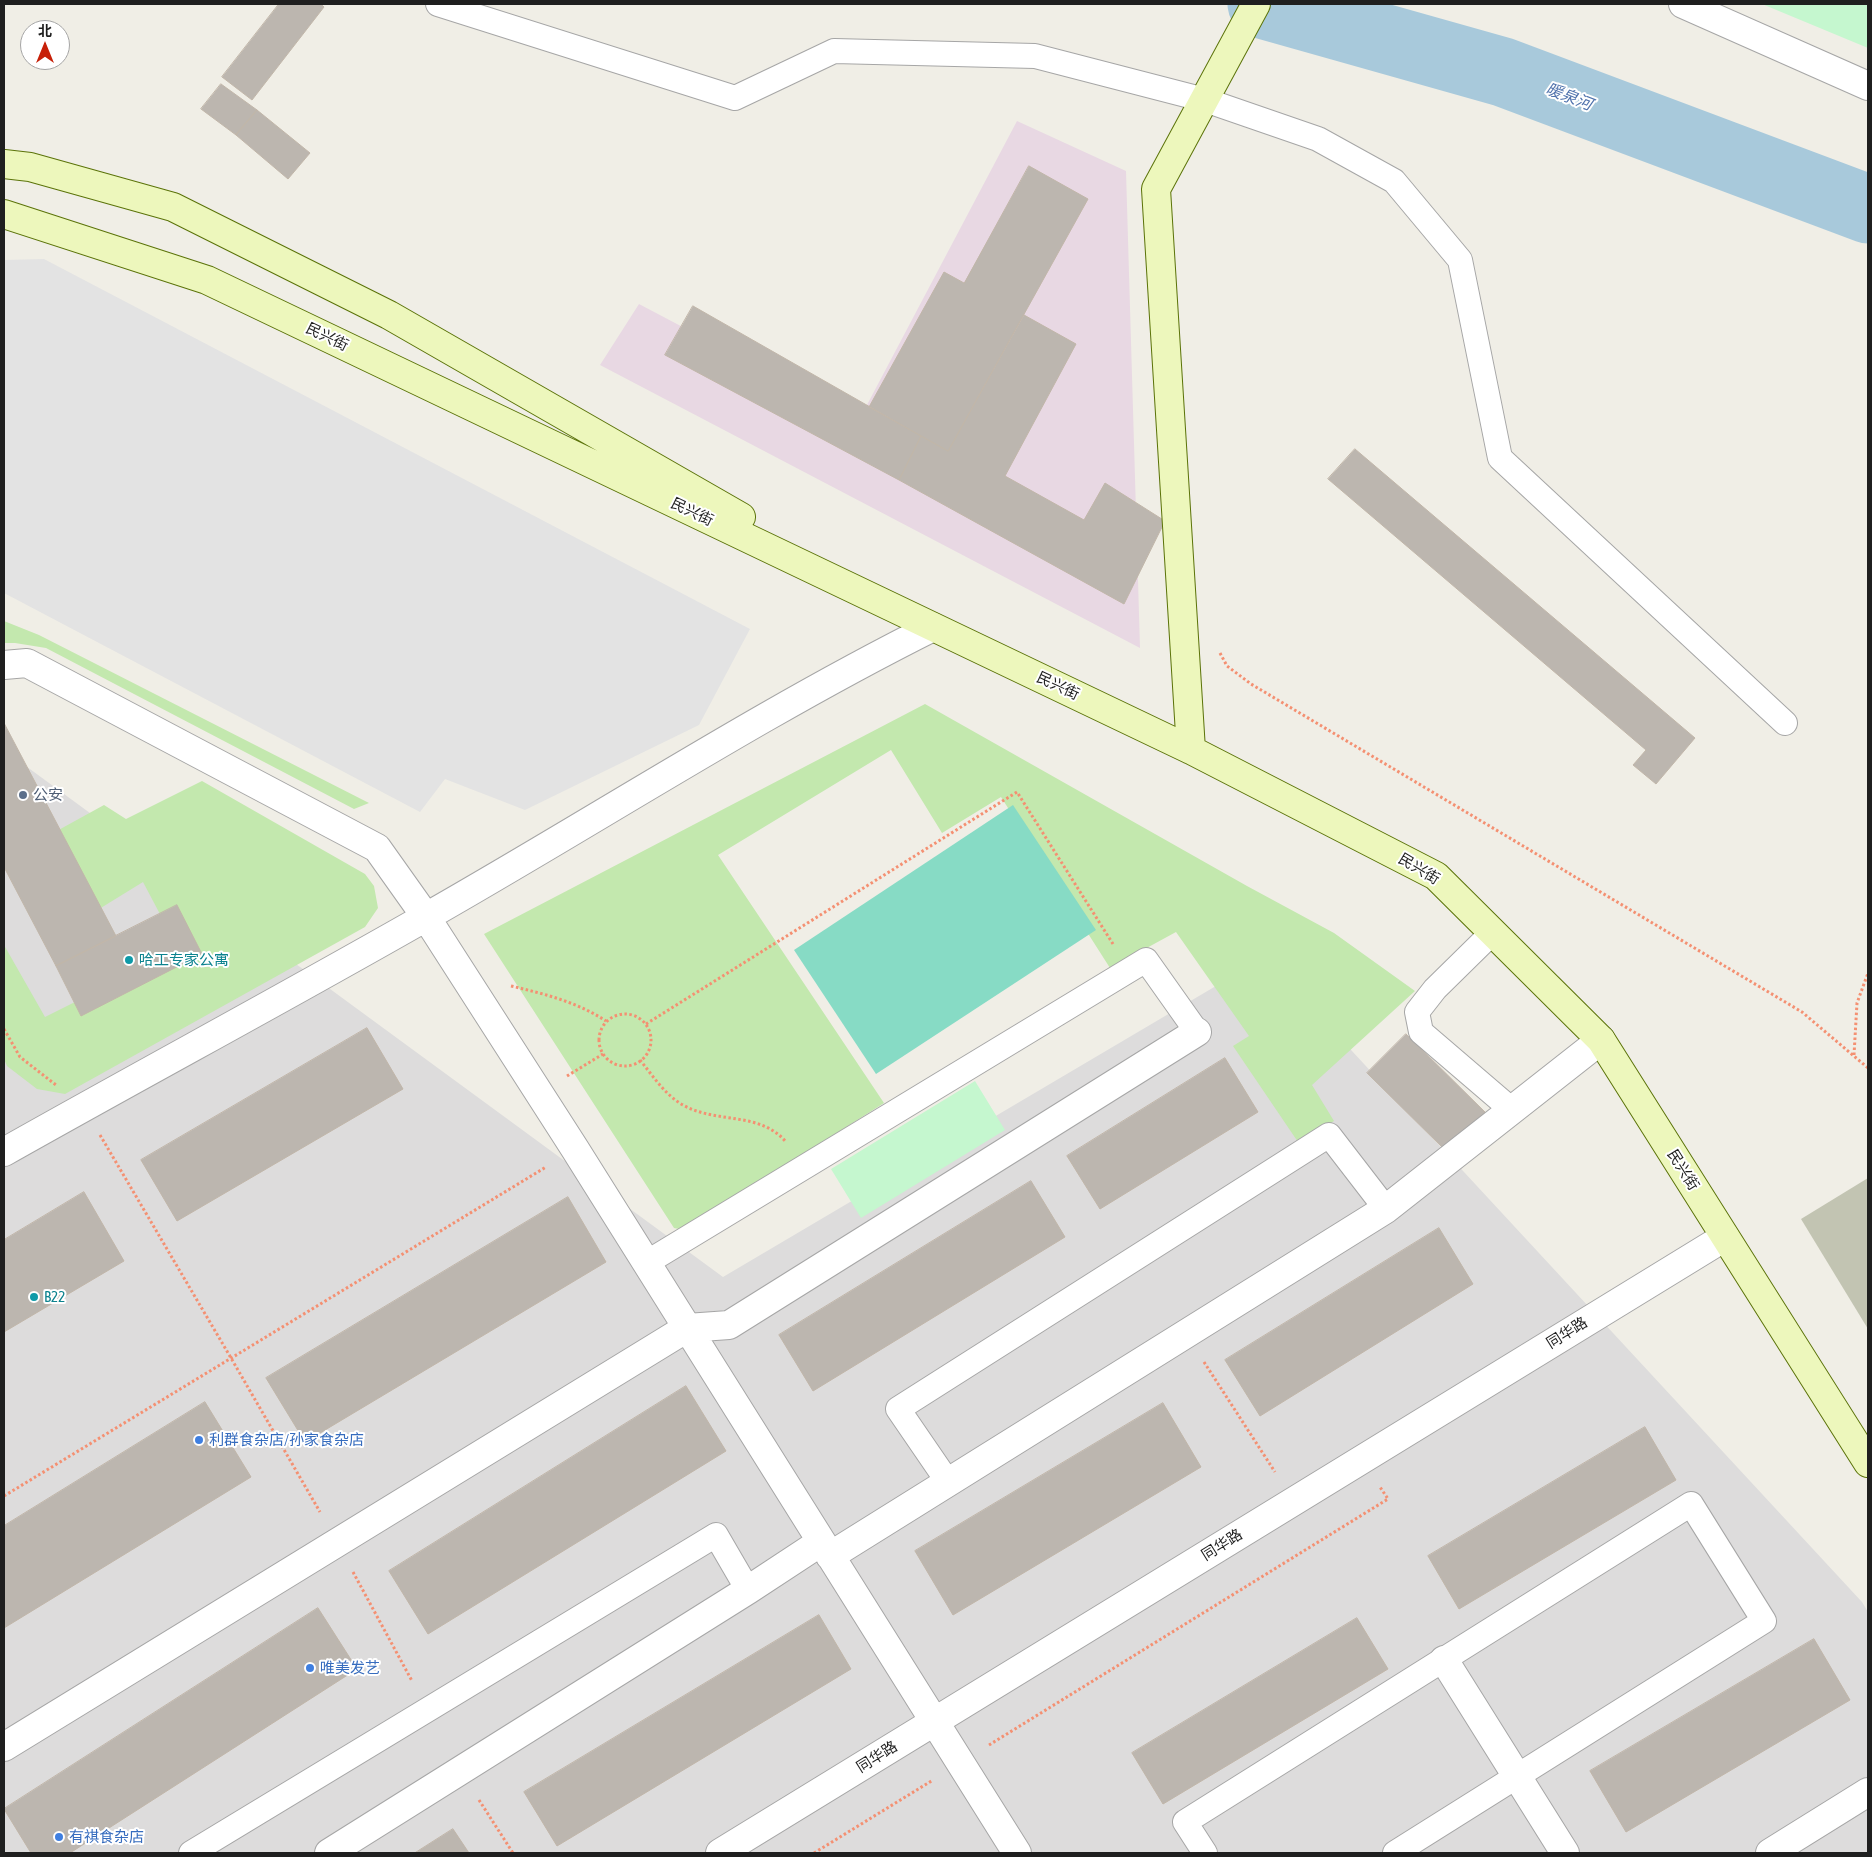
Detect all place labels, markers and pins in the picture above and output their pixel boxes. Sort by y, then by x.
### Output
place label: 公安 [33,786,63,804]
marker: 公安 [17,789,29,801]
place label: 哈工专家公寓 [139,951,229,969]
marker: 哈工专家公寓 [123,954,135,966]
place label: B22 [44,1288,65,1306]
marker: B22 [28,1291,40,1303]
place label: 利群食杂店/孙家食杂店 [209,1431,364,1449]
marker: 利群食杂店/孙家食杂店 [193,1434,205,1446]
place label: 唯美发艺 [320,1659,380,1677]
marker: 唯美发艺 [304,1662,316,1674]
place label: 有祺食杂店 [69,1828,144,1846]
marker: 有祺食杂店 [53,1831,65,1843]

